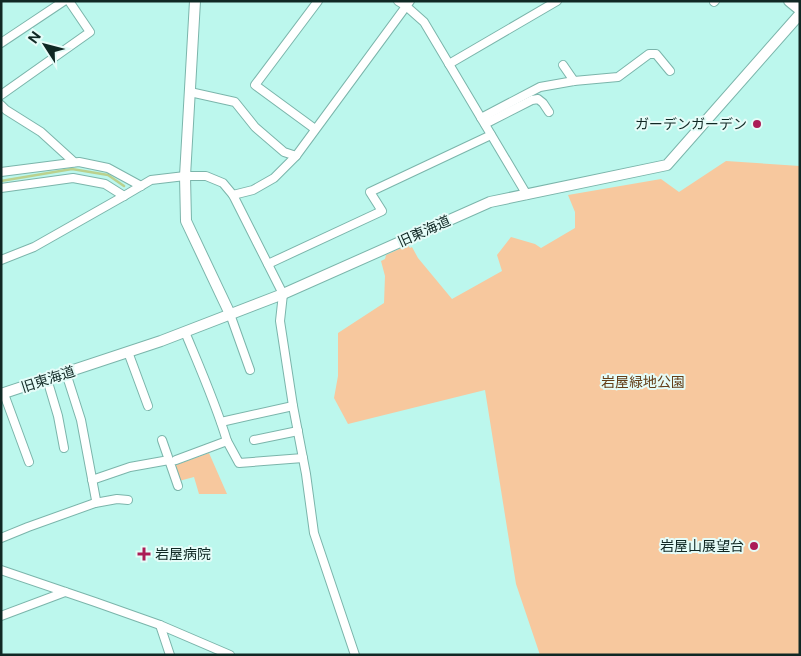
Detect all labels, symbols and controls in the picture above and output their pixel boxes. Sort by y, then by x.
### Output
north arrow [20,20,70,70]
text: N [25,28,44,46]
place label: ガーデンガーデン [635,116,747,132]
marker: ガーデンガーデン [751,118,763,130]
street label: 旧東海道 [395,212,453,250]
street label: 旧東海道 [19,363,77,395]
park label: 岩屋緑地公園 [601,374,685,390]
place label: 岩屋山展望台 [660,538,744,554]
marker: 岩屋山展望台 [748,540,760,552]
place label: 岩屋病院 [155,546,211,562]
marker: 岩屋病院 [137,547,151,561]

